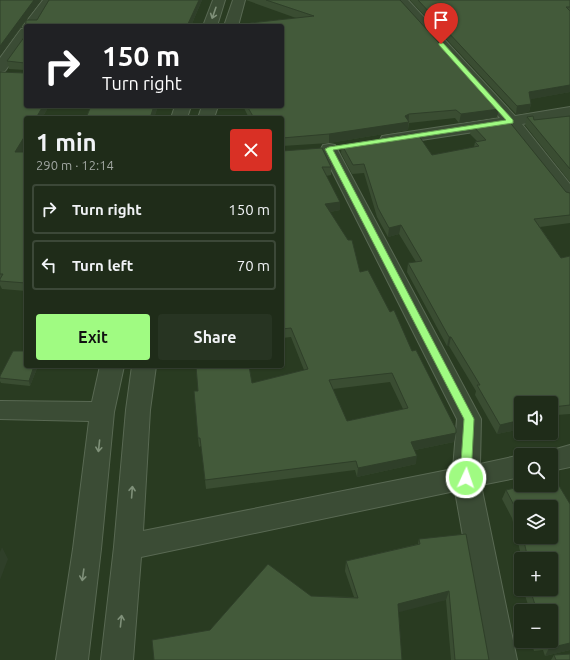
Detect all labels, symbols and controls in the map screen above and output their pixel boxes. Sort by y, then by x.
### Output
pin [424,3,458,44]
one-way arrow [210,7,218,19]
icon: arrive [430,9,452,31]
icon: right [36,40,88,92]
text: 150 m [102,40,180,71]
text: Turn right [102,73,182,93]
text: 1 min [36,129,97,156]
button: close [230,129,272,171]
text: 290 m · 12:14 [36,158,114,172]
icon: right [38,198,60,220]
text: Turn right [72,201,142,218]
text: 150 m [228,201,270,218]
icon: left [38,254,60,276]
text: Turn left [72,257,133,274]
text: 70 m [237,257,270,274]
button: Exit [36,314,150,360]
button: Share [158,314,272,360]
map controls [514,396,558,648]
button: sound [514,396,558,440]
one-way arrow [95,439,102,452]
button: search [514,448,558,492]
position arrow [445,457,487,499]
one-way arrow [128,486,135,499]
button: layers [514,500,558,544]
button: + [514,552,558,596]
one-way arrow [79,568,87,581]
button: − [514,604,558,648]
one-way arrow [117,615,124,628]

